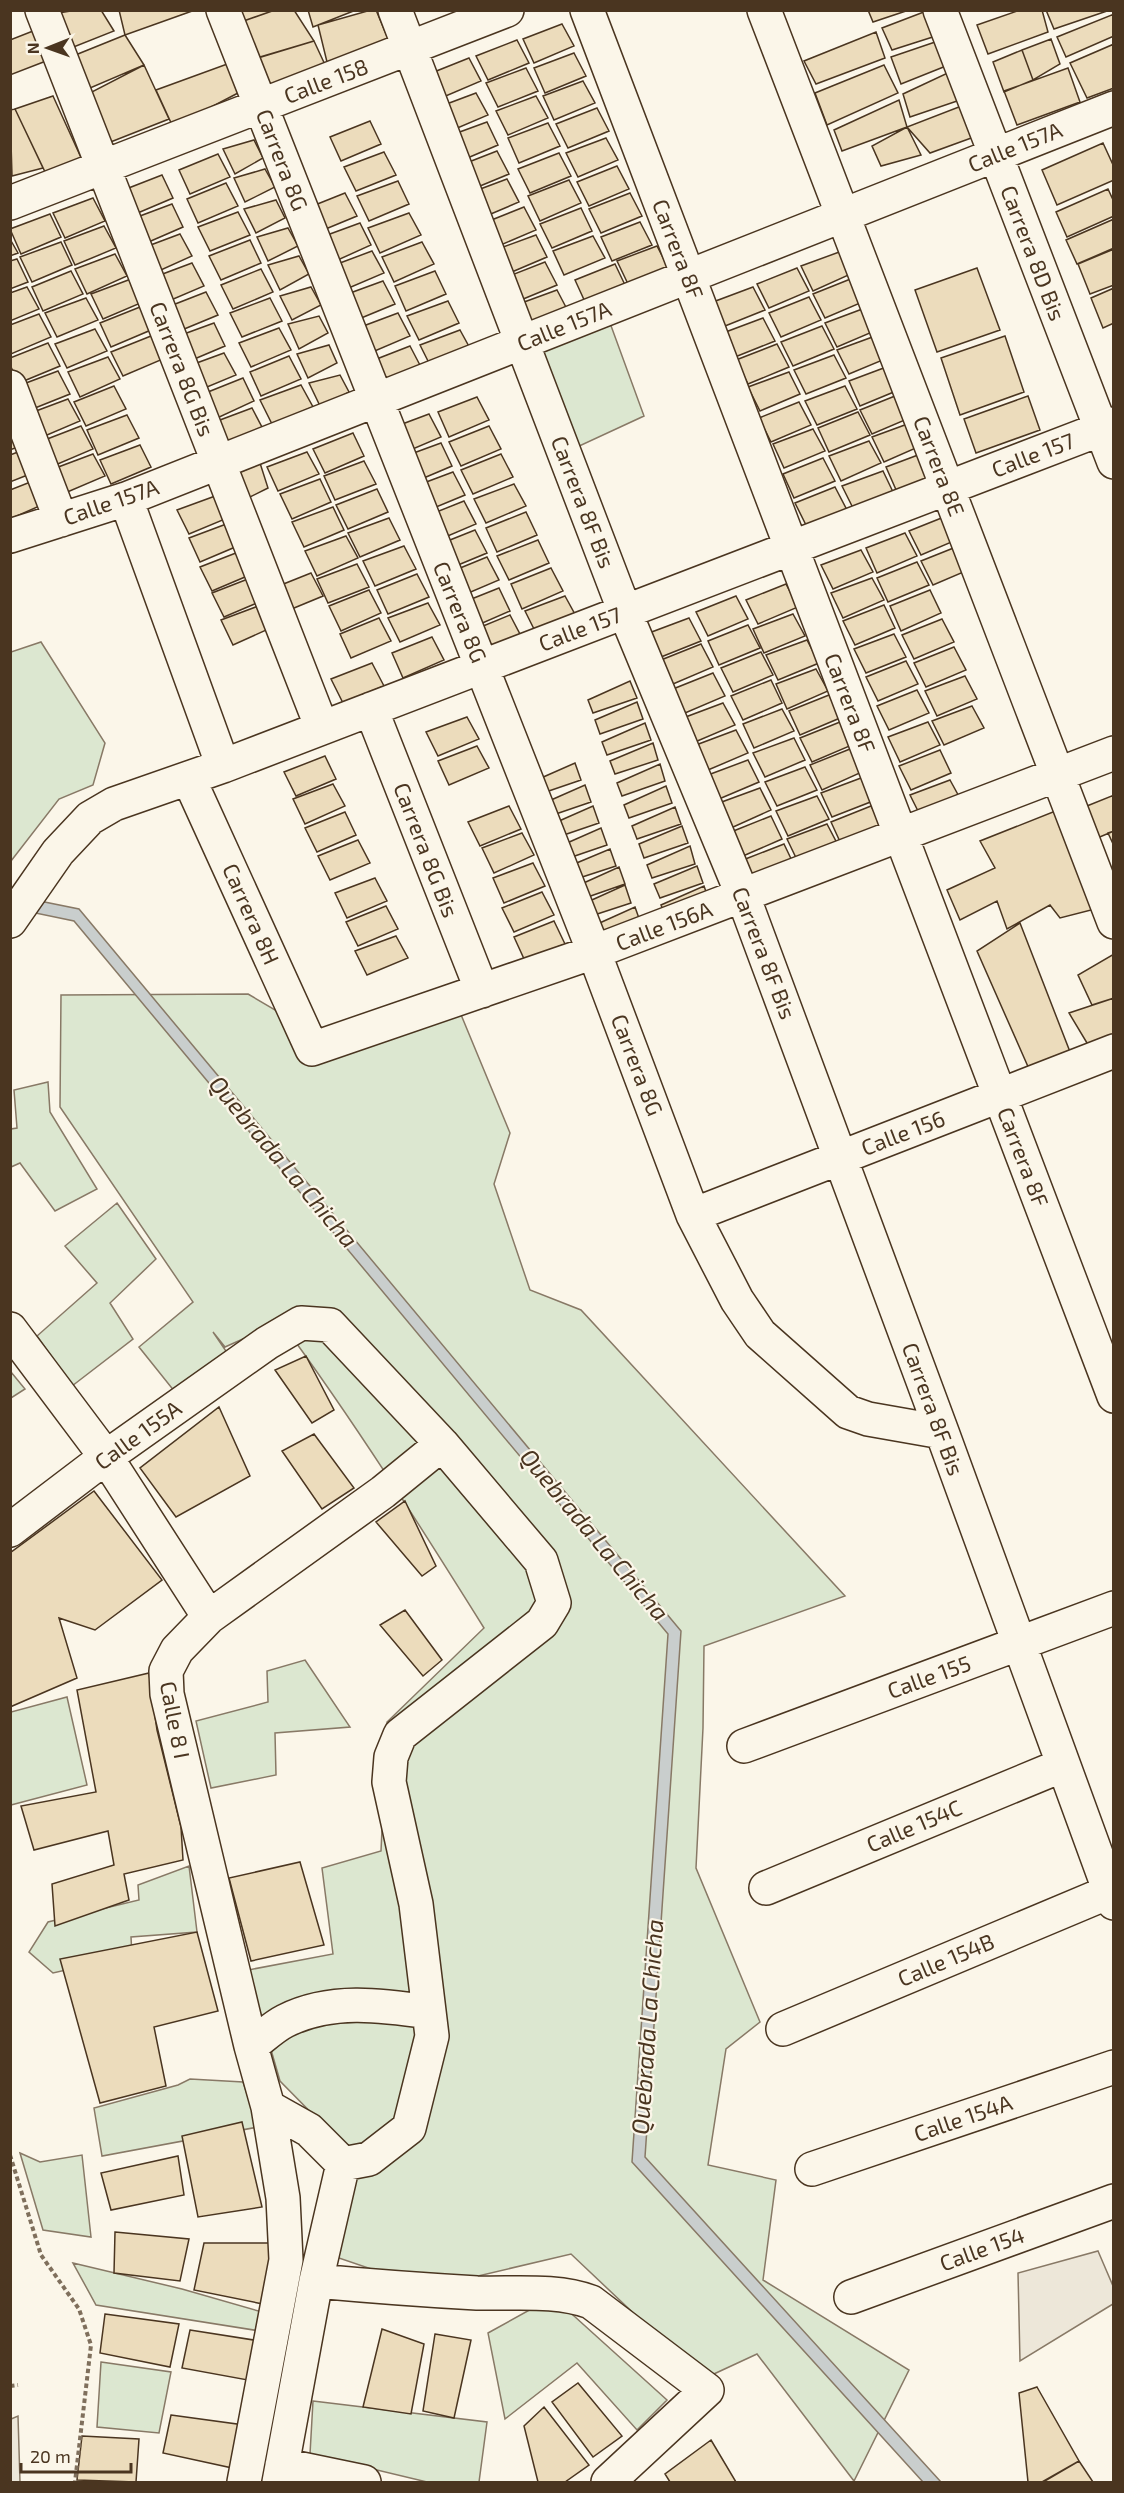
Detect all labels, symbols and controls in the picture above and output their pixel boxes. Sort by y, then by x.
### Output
north arrow [18,18,78,78]
text: N [23,42,42,54]
street label: Calle 158 [280,52,372,108]
street label: Carrera 8G [252,105,314,214]
street label: Calle 157A [964,115,1066,177]
street label: Carrera 8D Bis [996,181,1072,324]
street label: Carrera 8F [648,195,710,302]
street label: Calle 157A [513,294,615,356]
street label: Carrera 8G Bis [145,298,221,440]
street label: Carrera 8E [909,412,971,519]
street label: Calle 157 [988,426,1078,482]
street label: Carrera 8F Bis [547,432,621,571]
street label: Calle 157A [60,473,162,529]
street label: Carrera 8G [429,557,493,666]
street label: Calle 157 [535,600,625,656]
street label: Carrera 8F [820,649,882,756]
street label: Carrera 8G Bis [389,779,465,921]
street label: Carrera 8H [218,859,286,968]
street label: Carrera 8F Bis [728,883,802,1022]
street label: Calle 156A [612,895,716,955]
street label: Carrera 8G [607,1010,669,1119]
water label: Quebrada La Chicha [204,1069,365,1253]
street label: Carrera 8F [993,1103,1055,1210]
street label: Calle 156 [857,1104,948,1160]
street label: Carrera 8F Bis [898,1339,970,1479]
street label: Calle 155A [89,1394,186,1474]
water label: Quebrada La Chicha [515,1442,676,1626]
street label: Calle 155 [883,1649,974,1703]
street label: Calle 8 I [156,1679,196,1761]
street label: Calle 154C [862,1793,965,1857]
water label: Quebrada La Chicha [625,1918,669,2136]
street label: Calle 154B [894,1927,998,1991]
street label: Calle 154A [910,2088,1016,2146]
street label: Calle 154 [936,2221,1028,2275]
scale bar [21,2436,130,2474]
text: 20 m [30,2445,71,2467]

